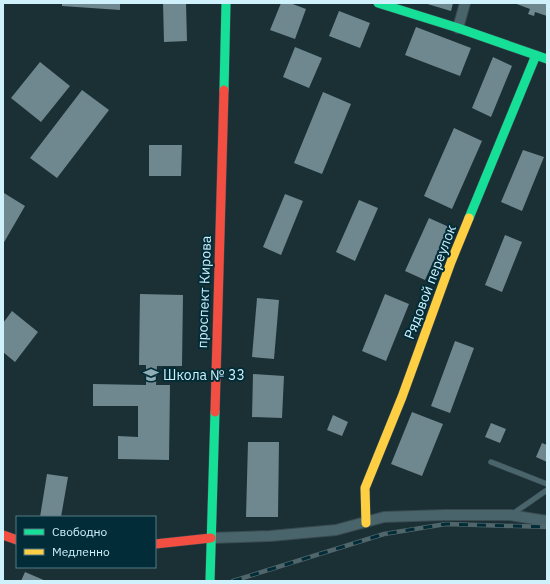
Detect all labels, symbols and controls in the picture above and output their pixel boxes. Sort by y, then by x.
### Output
street label: Рядовой переулок [400,222,460,342]
street label: проспект Кирова [193,235,215,349]
school or university icon: Школа № 33 [142,366,160,384]
place label: Школа № 33 [163,366,245,384]
legend [16,516,156,568]
text: Свободно [52,524,108,539]
text: Медленно [52,544,110,559]

